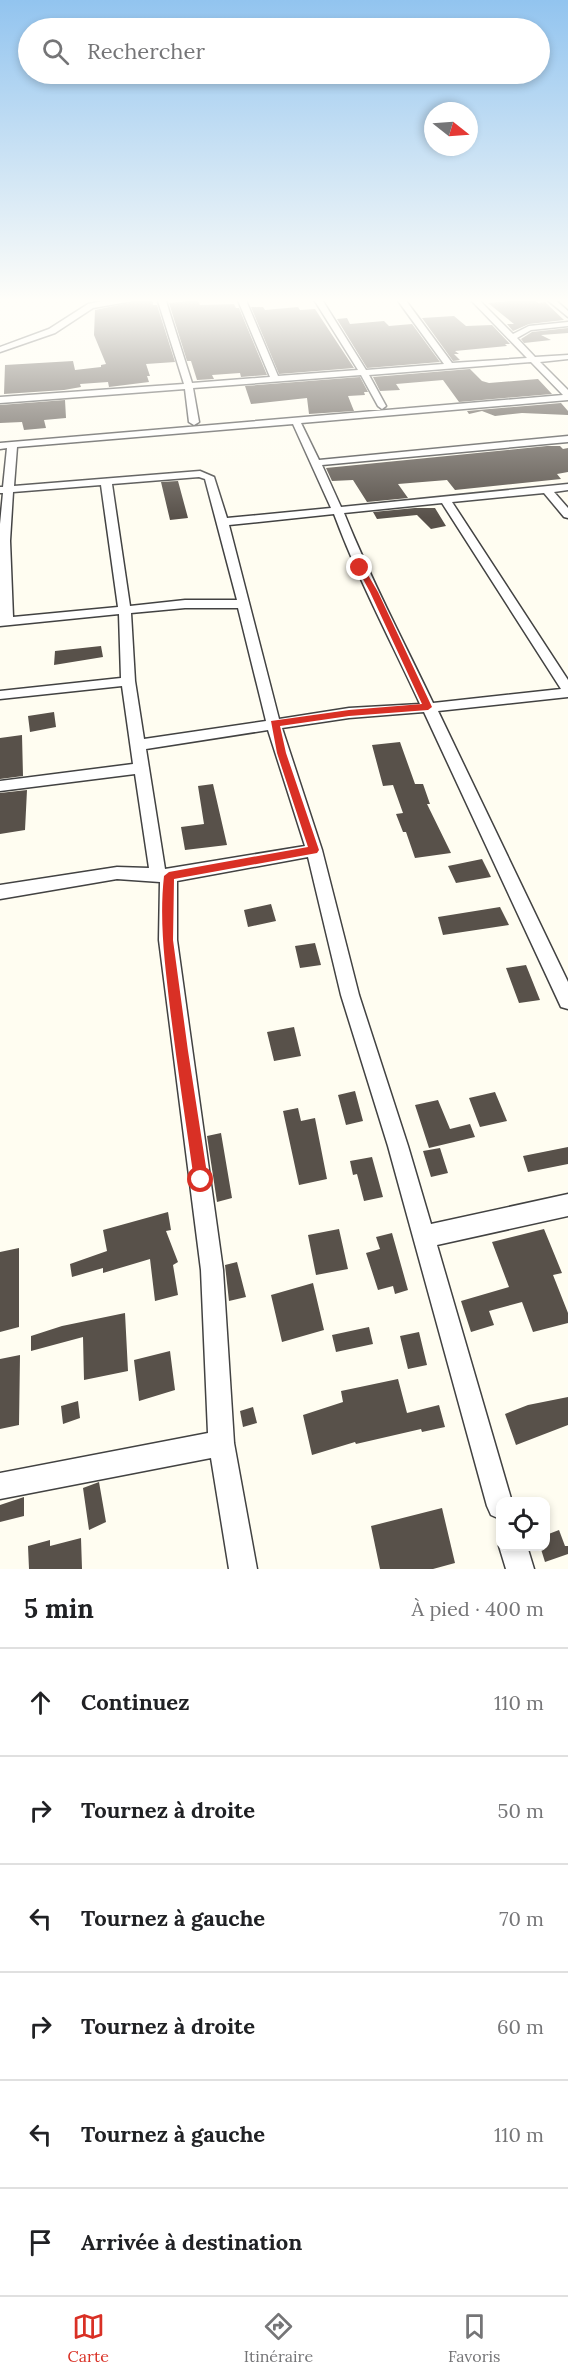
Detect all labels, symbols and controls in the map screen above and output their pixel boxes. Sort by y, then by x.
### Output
search box [18,18,550,84]
icon: search [39,35,72,68]
text: Rechercher [87,37,205,65]
north arrow [424,102,478,156]
route end [346,554,372,580]
route start [187,1166,213,1192]
map controls [496,1497,550,1551]
button: locate [496,1497,550,1551]
text: 5 min [24,1592,94,1625]
text: À pied · 400 m [412,1596,544,1621]
icon: ahead [24,1686,57,1719]
text: Continuez [81,1688,189,1716]
text: 110 m [494,1690,544,1715]
icon: right [24,1794,57,1827]
text: Tournez à droite [81,1796,255,1824]
text: 50 m [498,1798,544,1823]
icon: left [24,1902,57,1935]
text: Tournez à gauche [81,1904,265,1932]
text: 70 m [499,1906,544,1931]
icon: right [24,2010,57,2043]
text: Tournez à droite [81,2012,255,2040]
text: 60 m [497,2014,544,2039]
icon: left [24,2118,57,2151]
text: Tournez à gauche [81,2120,265,2148]
text: 110 m [494,2122,544,2147]
icon: arrive [24,2226,57,2259]
text: Arrivée à destination [81,2228,302,2256]
tab: Carte [68,2310,109,2366]
tab: Itinéraire [244,2310,313,2366]
tab: Favoris [448,2310,500,2366]

